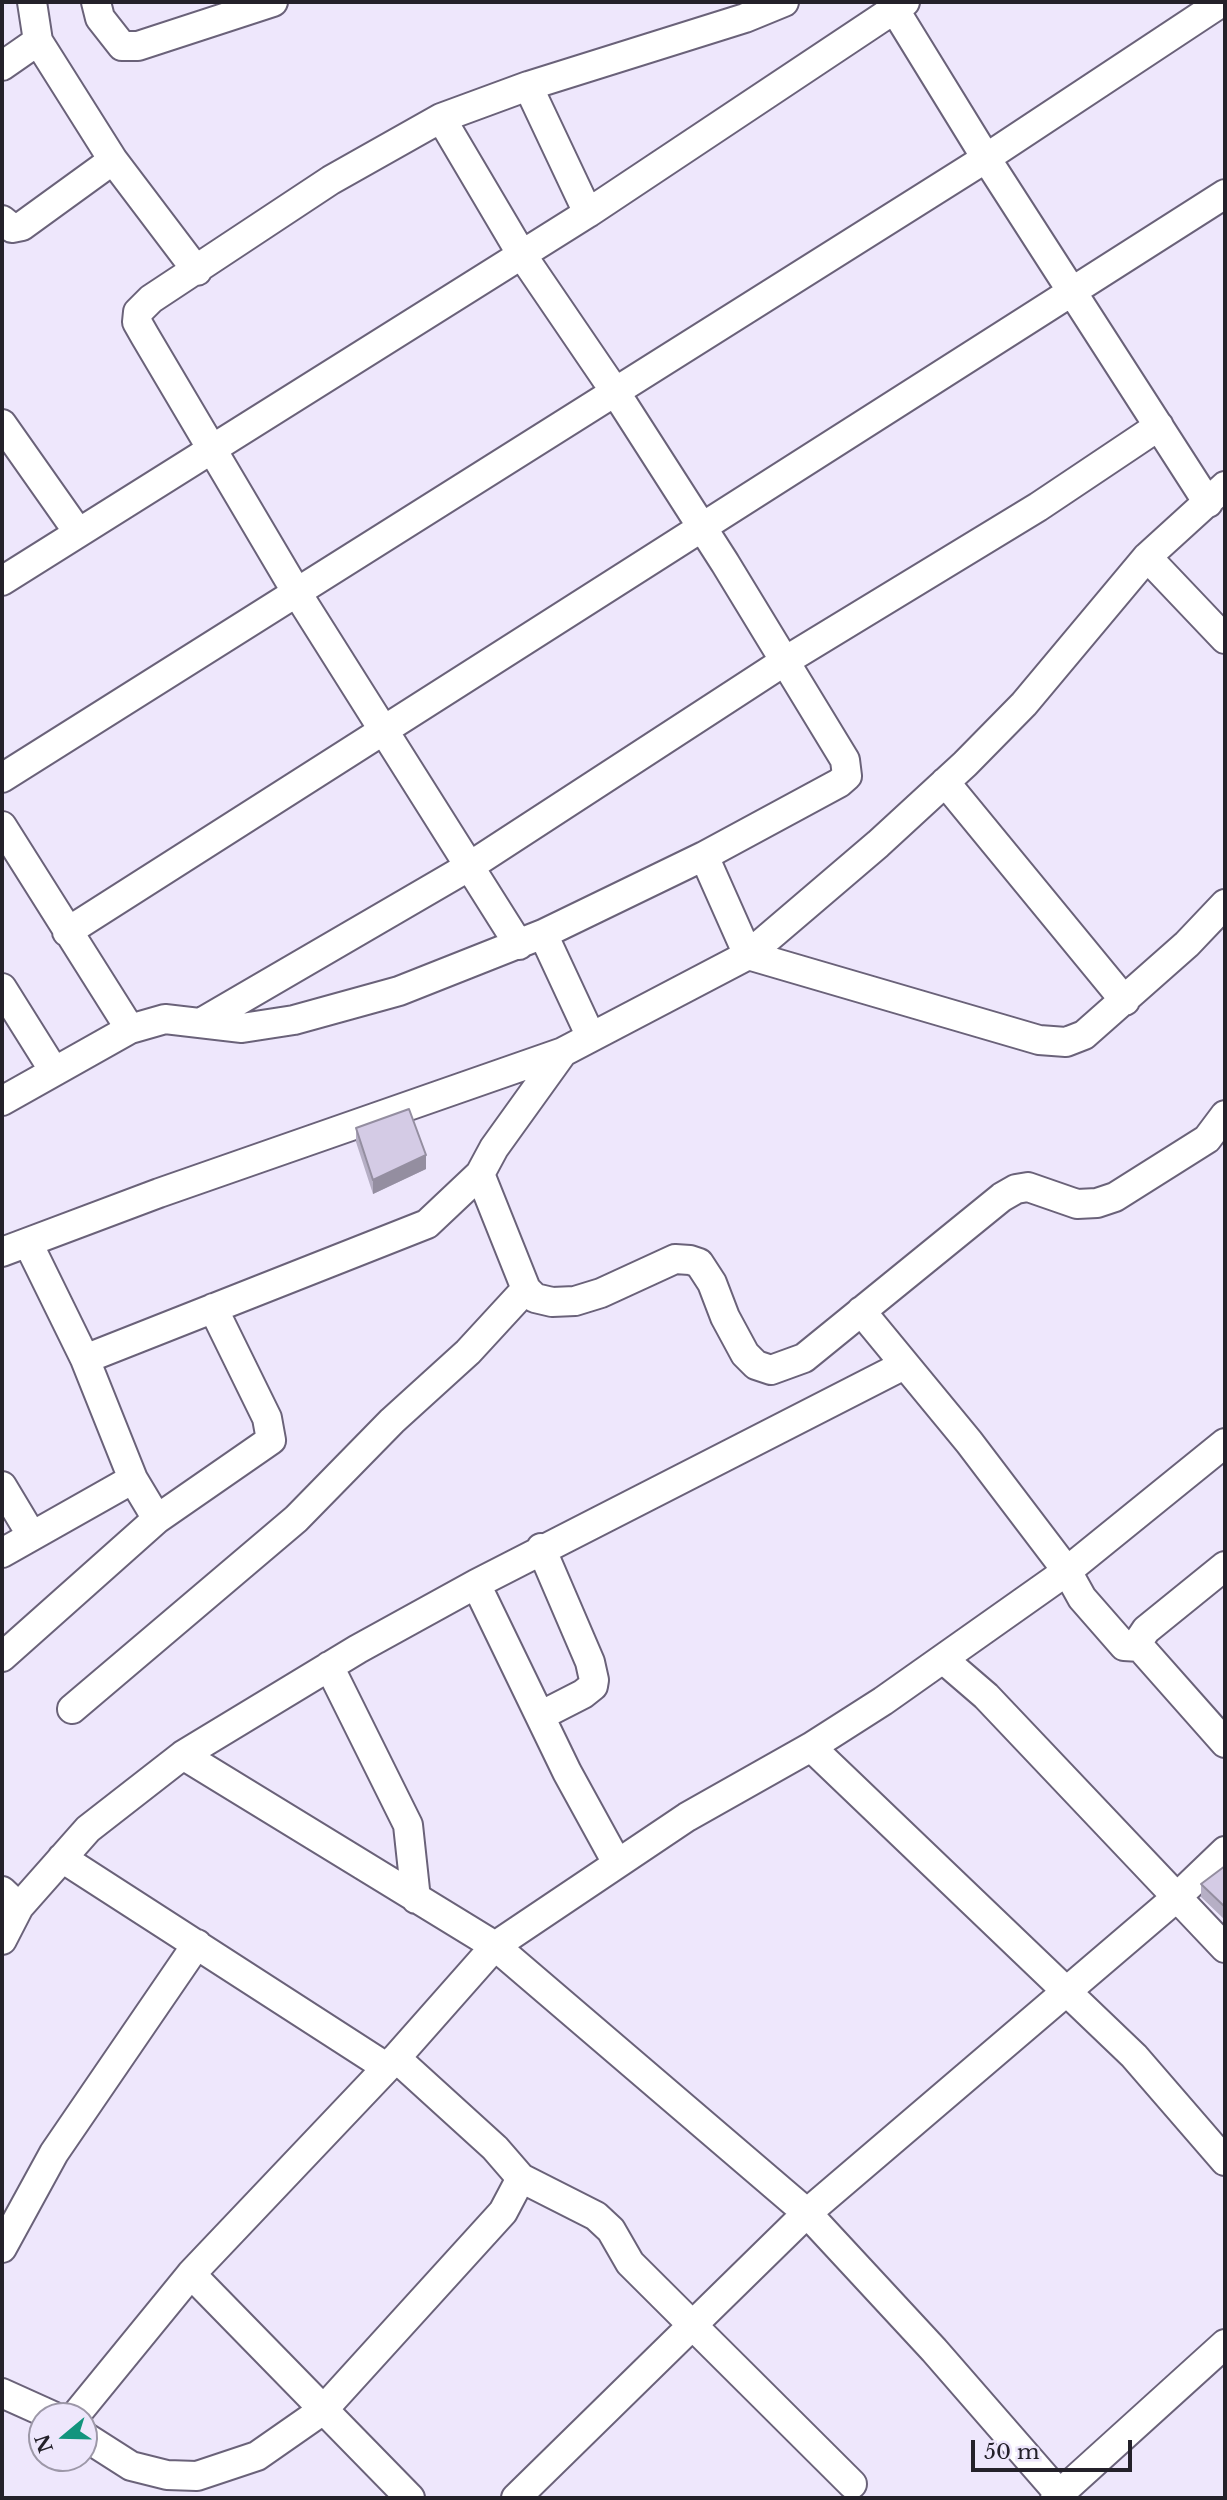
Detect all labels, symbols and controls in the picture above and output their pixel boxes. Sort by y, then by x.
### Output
north arrow [28,2402,98,2472]
scale bar [975,2426,1136,2470]
text: N [31,2431,58,2456]
text: 50 m [984,2439,1039,2465]

